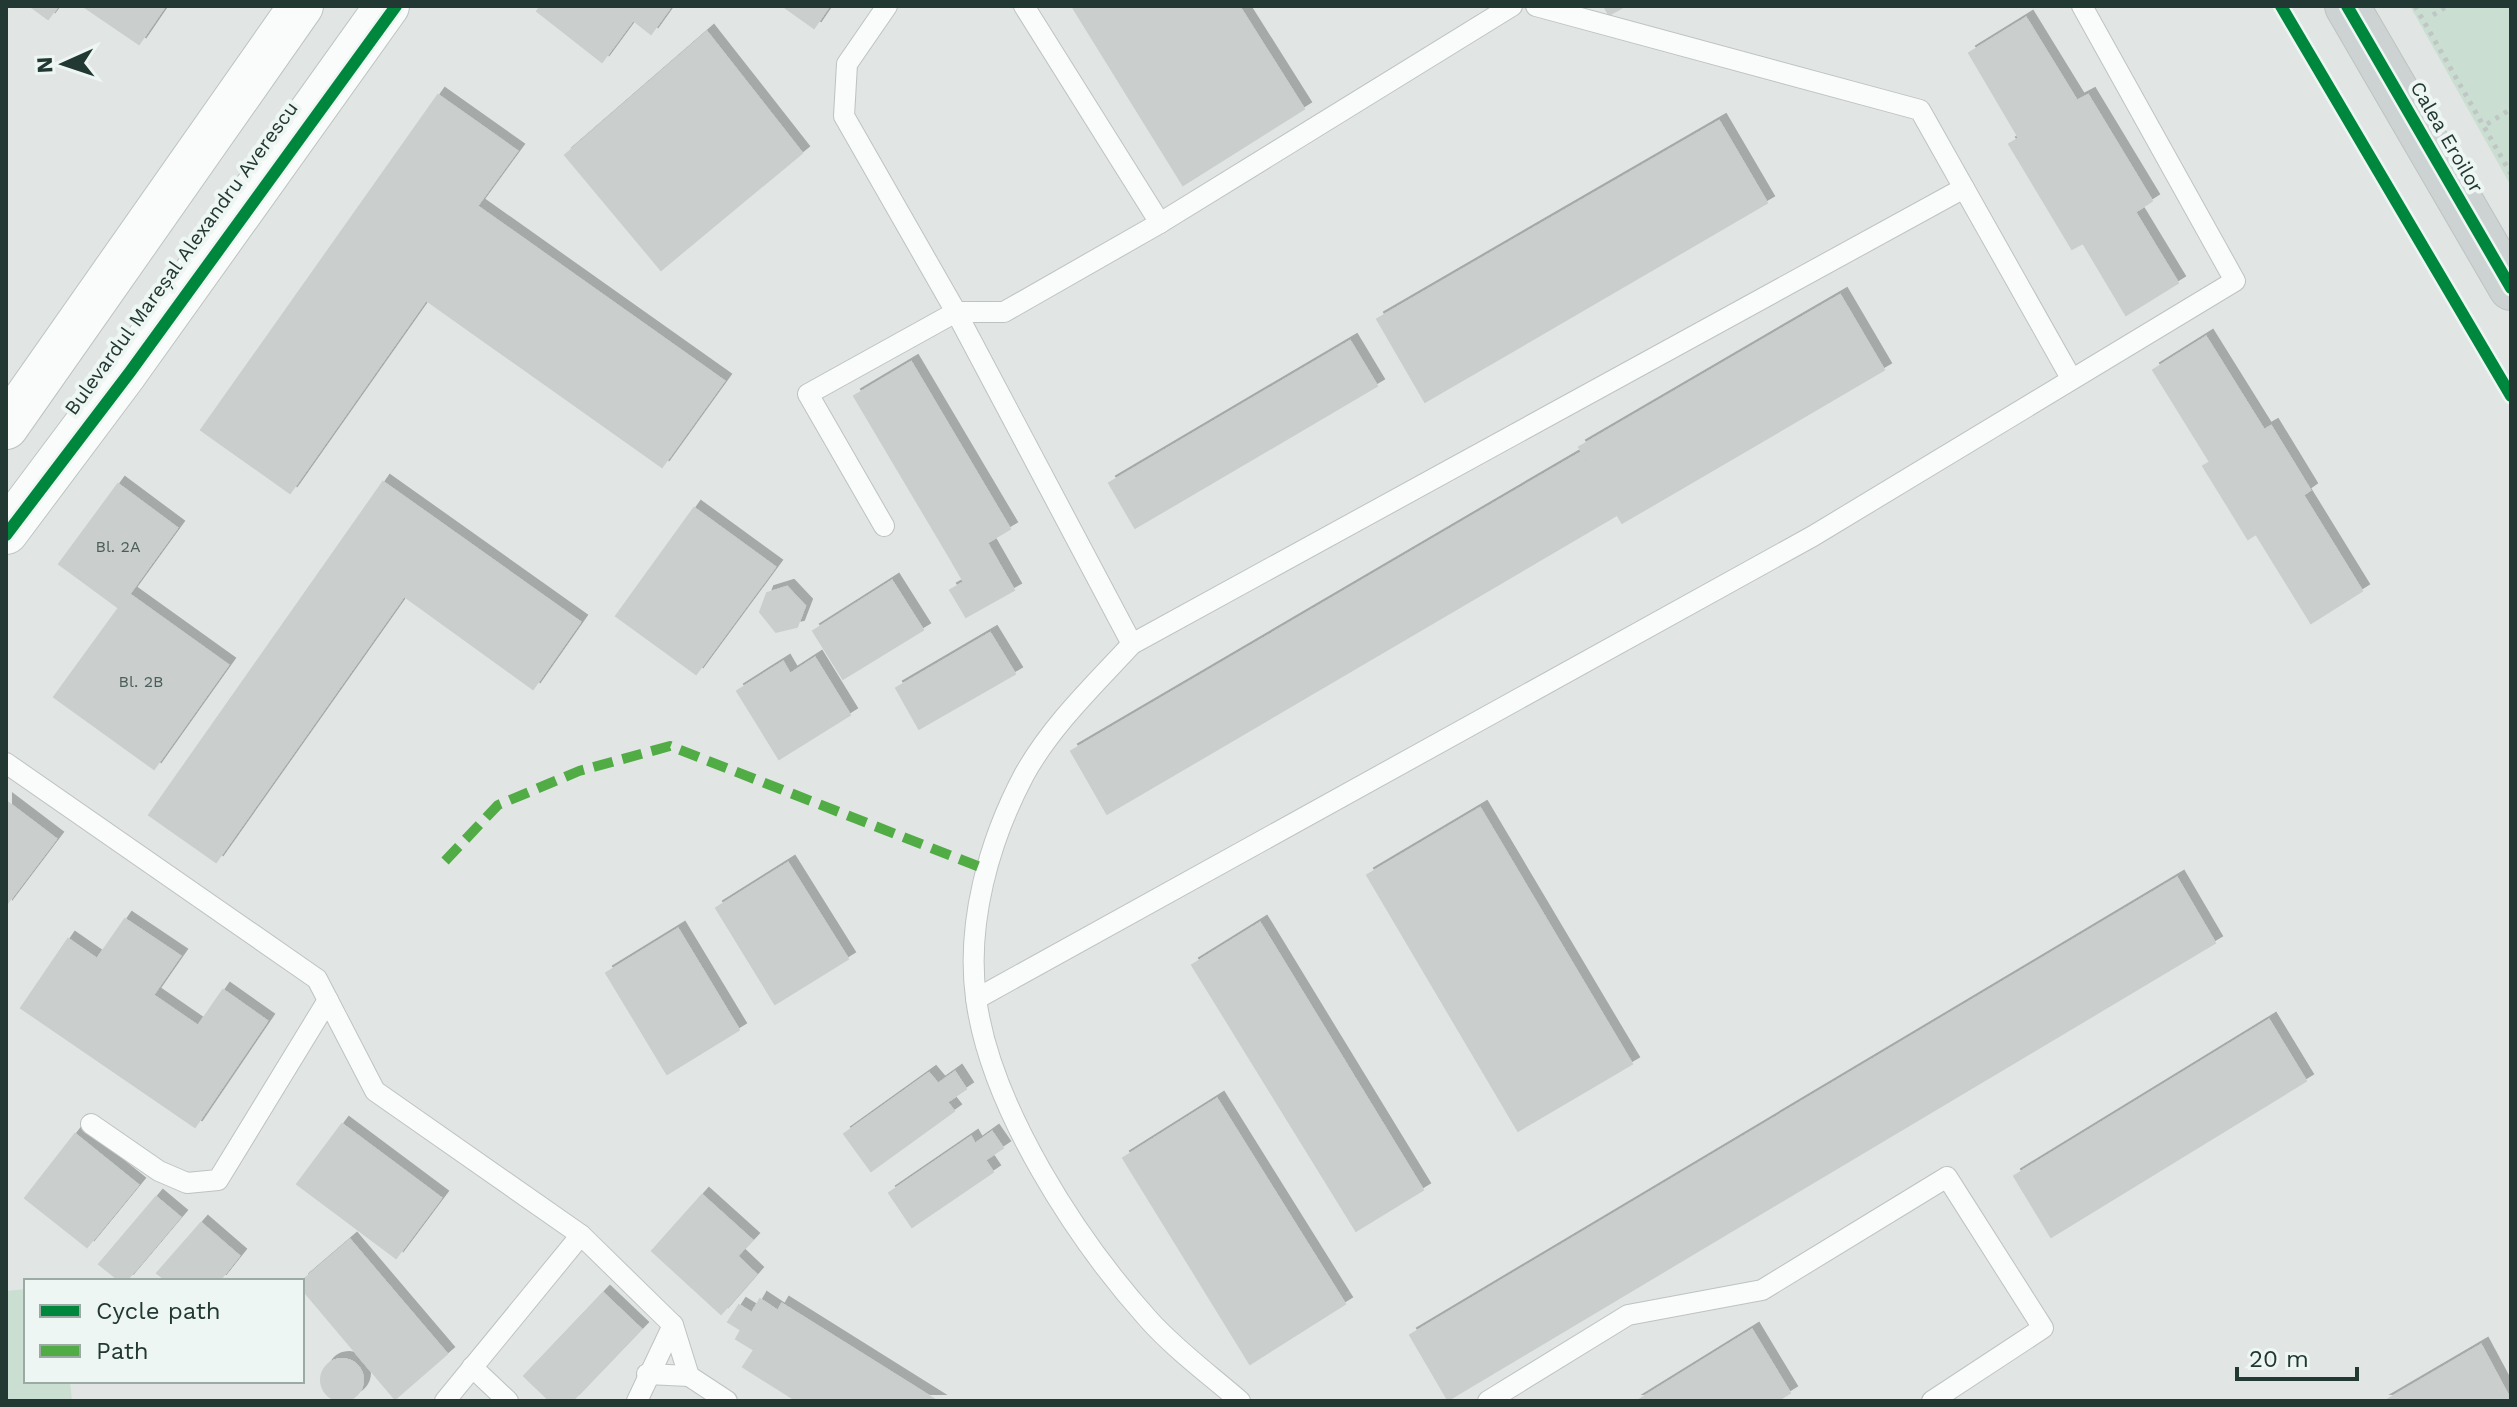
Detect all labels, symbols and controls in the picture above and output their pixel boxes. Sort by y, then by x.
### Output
north arrow [24,24,104,104]
text: N [32,56,57,74]
street label: Calea Eroilor [2405,77,2489,197]
street label: Bulevardul Mareșal Alexandru Averescu [59,97,303,419]
house number: Bl. 2A [96,537,141,556]
house number: Bl. 2B [119,672,163,691]
legend [24,1279,304,1383]
text: Cycle path [96,1297,221,1325]
scale bar [2237,1331,2357,1381]
text: Path [96,1337,149,1365]
text: 20 m [2249,1345,2309,1373]

